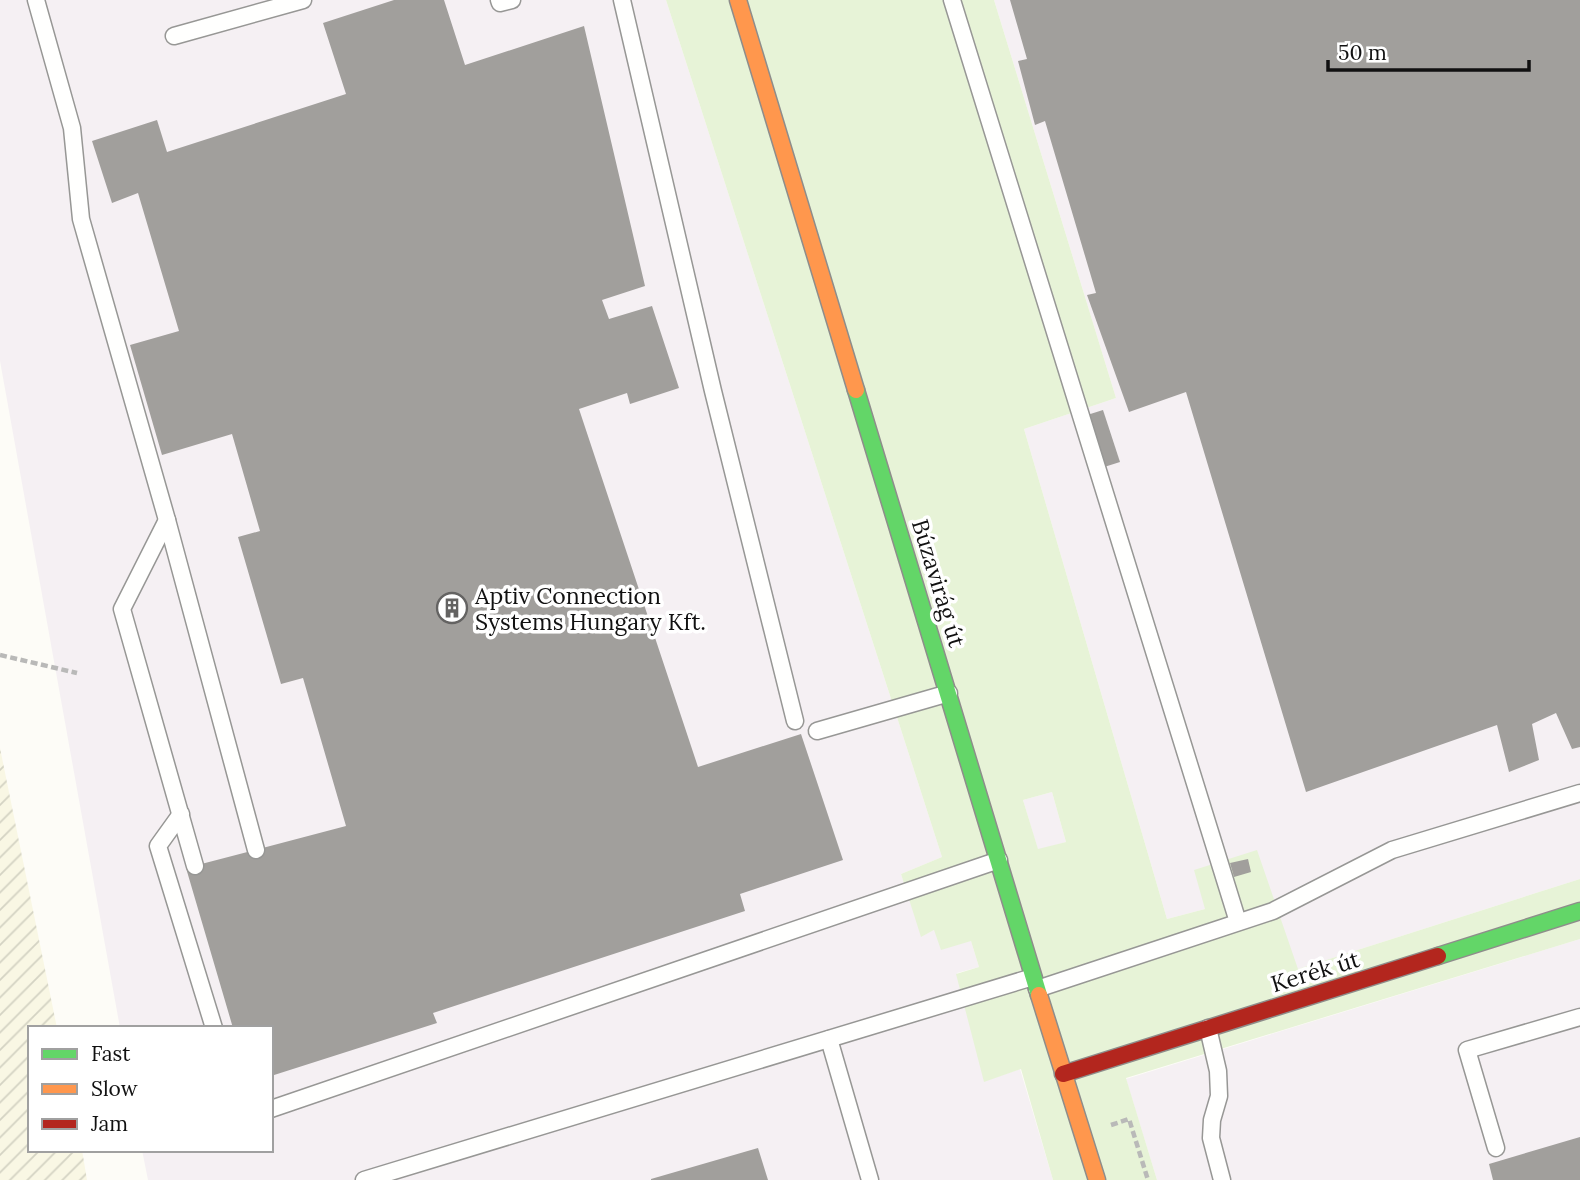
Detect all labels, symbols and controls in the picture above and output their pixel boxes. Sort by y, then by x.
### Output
scale bar [1328,28,1529,72]
text: 50 m [1338,39,1387,66]
street label: Búzavirág út [906,515,972,651]
place label: Aptiv Connection Systems Hungary Kft. [474,581,706,636]
building icon: Aptiv Connection Systems Hungary Kft. [435,591,469,625]
street label: Kerék út [1267,944,1363,998]
legend [28,1026,273,1152]
text: Fast [91,1040,131,1067]
text: Slow [91,1075,138,1102]
text: Jam [90,1110,128,1137]

